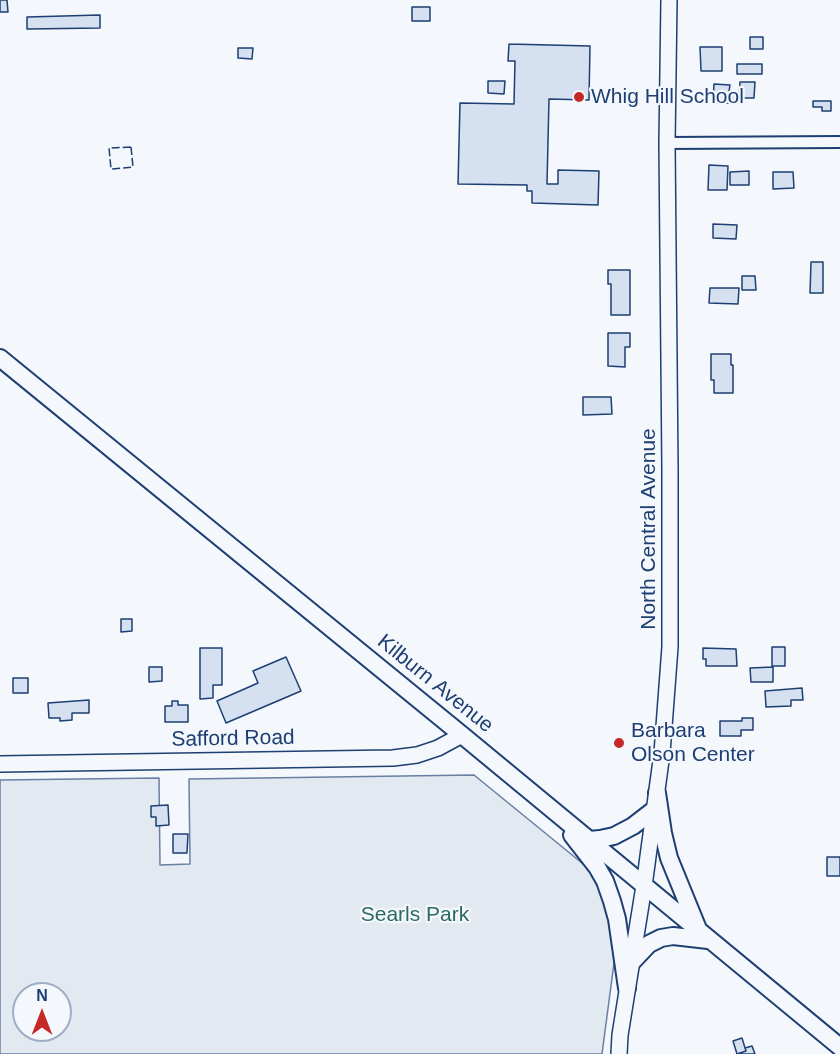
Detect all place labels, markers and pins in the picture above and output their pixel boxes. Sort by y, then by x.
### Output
place label: Whig Hill School [591,84,744,110]
marker: Whig Hill School [572,90,586,104]
place label: Barbara Olson Center [631,718,755,768]
marker: Barbara Olson Center [612,736,626,750]

